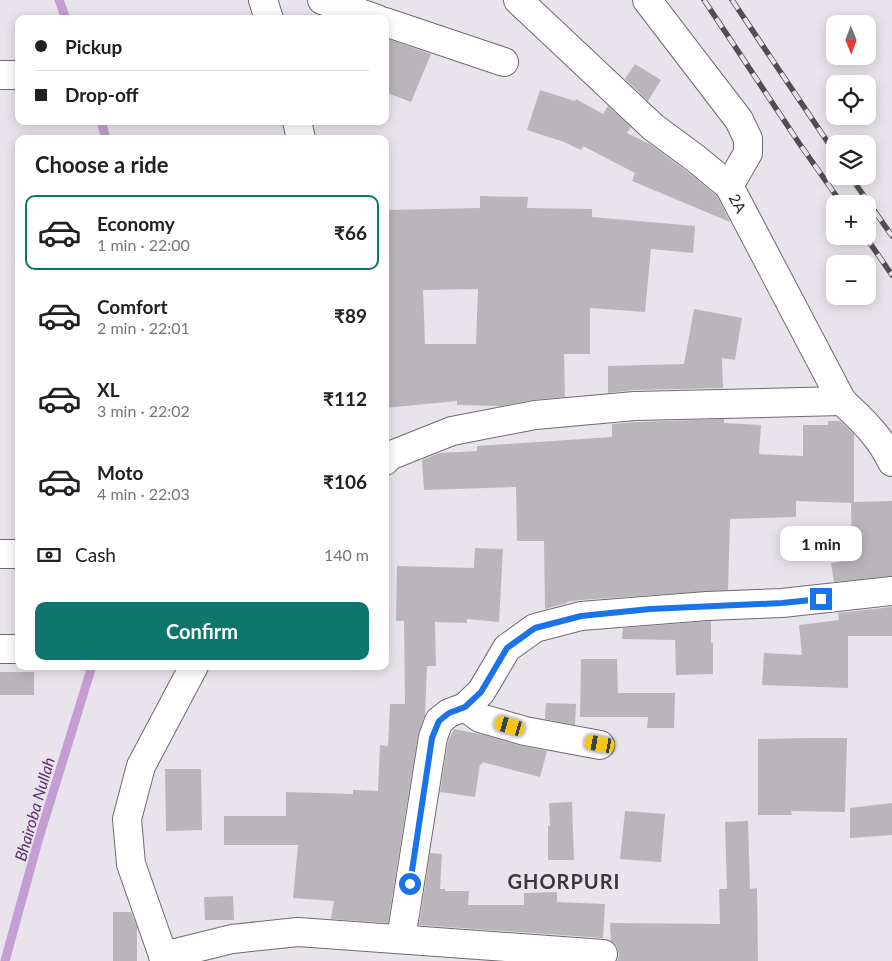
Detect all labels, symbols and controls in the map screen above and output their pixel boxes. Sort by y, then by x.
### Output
north arrow [826,15,876,65]
map controls [826,15,876,305]
text: Pickup [65,35,122,58]
button: locate [826,75,876,125]
text: Drop-off [65,83,139,106]
button: layers [826,135,876,185]
text: Choose a ride [35,151,169,178]
street label: 2A [726,191,751,216]
button: + [826,195,876,245]
icon: car [37,210,82,255]
text: Economy [97,212,175,235]
text: ₹66 [334,221,367,244]
text: 1 min · 22:00 [97,235,190,254]
button: − [826,255,876,305]
icon: car [37,293,82,338]
text: Comfort [97,295,168,318]
text: ₹89 [334,304,367,327]
text: 2 min · 22:01 [97,318,190,337]
icon: car [37,376,82,421]
text: XL [97,378,120,401]
text: ₹112 [323,387,367,410]
text: 3 min · 22:02 [97,401,190,420]
icon: car [37,459,82,504]
text: Moto [97,461,143,484]
text: ₹106 [323,470,367,493]
text: 4 min · 22:03 [97,484,190,503]
callout: 1 min [780,526,862,562]
text: 1 min [801,534,841,553]
icon: cash [35,541,63,569]
text: Cash [75,543,116,566]
text: 140 m [324,545,369,564]
route end [810,588,832,610]
button: Confirm [35,602,369,660]
car [493,715,526,737]
car [583,734,616,754]
water label: Bhairoba Nullah [10,755,58,863]
district label: GHORPURI [508,869,620,893]
route start [399,873,421,895]

